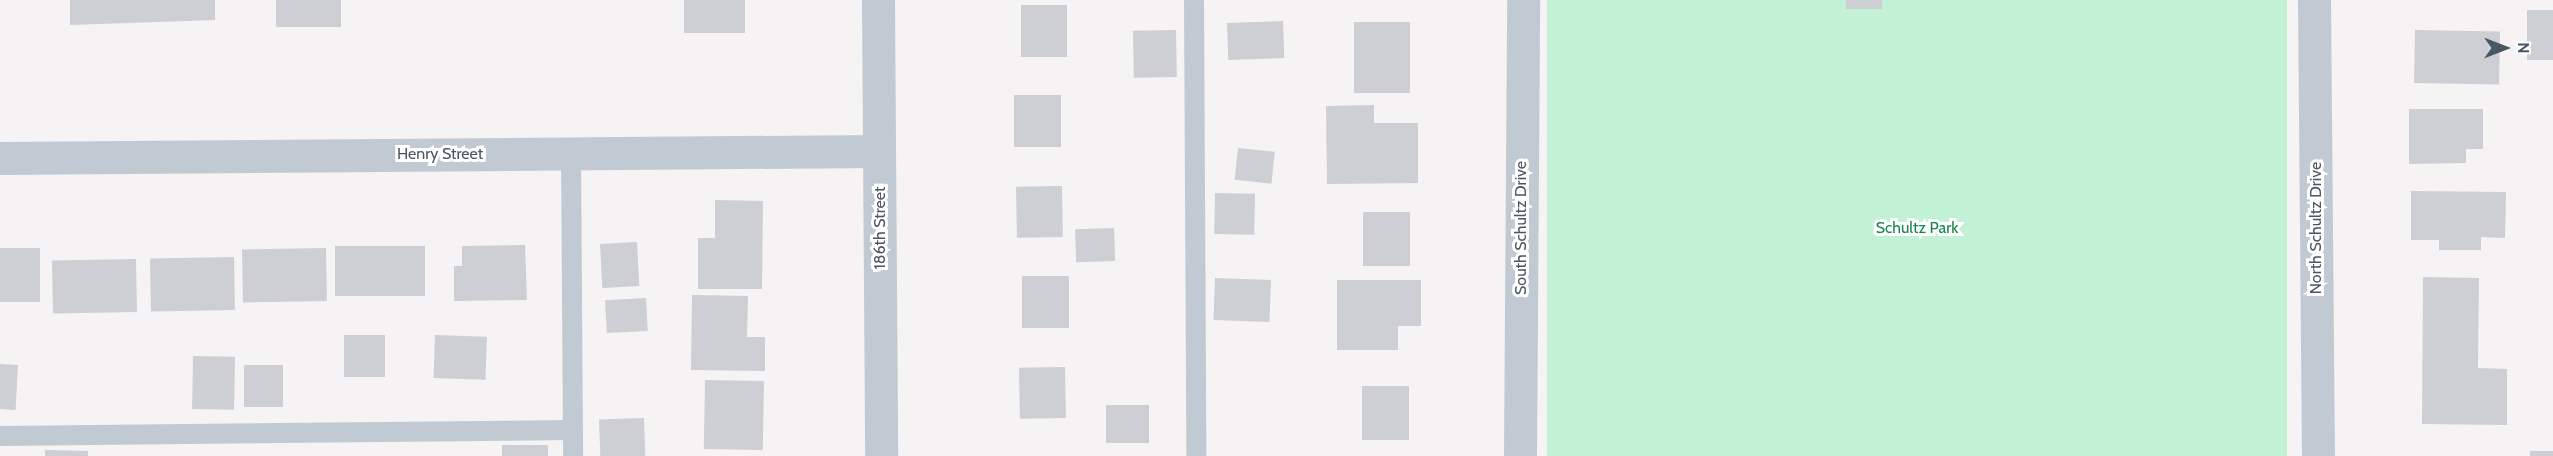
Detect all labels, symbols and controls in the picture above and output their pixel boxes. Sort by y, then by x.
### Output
north arrow [2475,18,2535,78]
text: N [2514,42,2533,54]
street label: Henry Street [397,144,483,164]
street label: South Schultz Drive [1511,161,1531,295]
street label: North Schultz Drive [2306,162,2326,294]
street label: 186th Street [870,187,890,269]
park label: Schultz Park [1876,218,1958,238]

